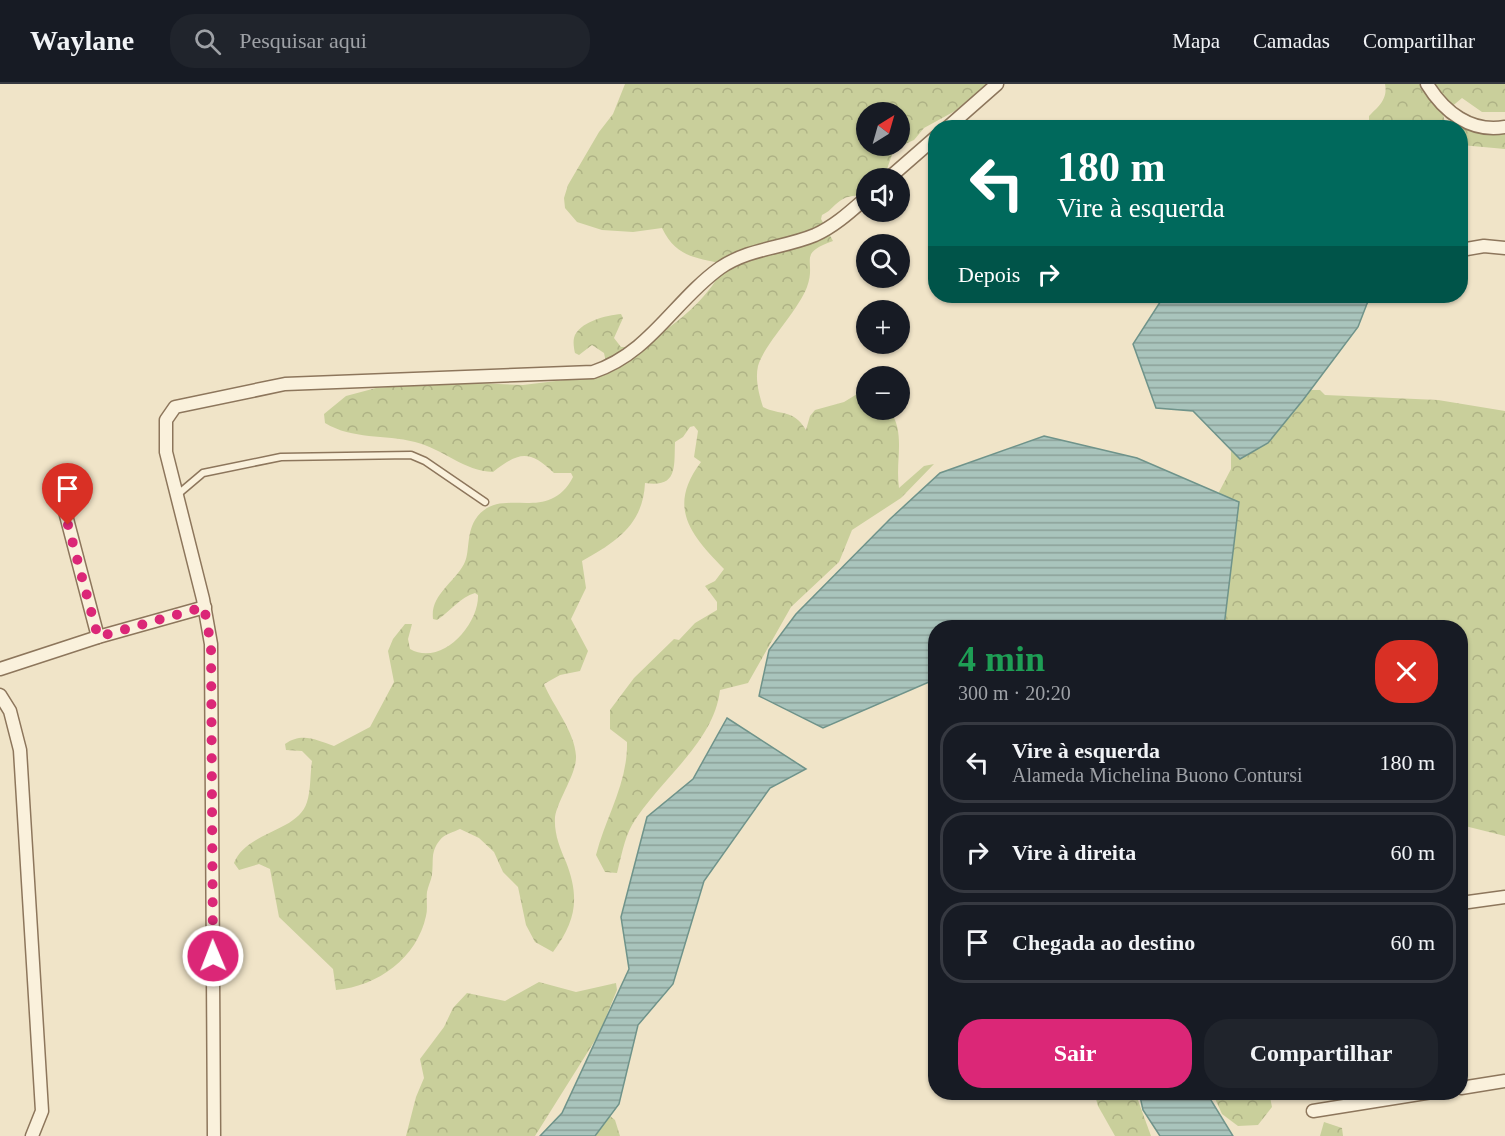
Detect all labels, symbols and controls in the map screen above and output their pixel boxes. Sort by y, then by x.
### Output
search box [170,14,590,68]
text: Waylane [30,25,134,56]
icon: search [191,25,224,58]
text: Pesquisar aqui [239,28,367,53]
text: Mapa [1172,29,1220,53]
text: Camadas [1253,29,1330,53]
text: Compartilhar [1363,29,1475,53]
north arrow [856,102,910,156]
map controls [856,102,910,420]
icon: left [958,144,1036,222]
text: 180 m [1057,144,1166,190]
button: sound [856,168,910,222]
text: Vire à esquerda [1057,193,1225,223]
button: search [856,234,910,288]
icon: right [1032,258,1065,291]
text: Depois [958,262,1020,287]
button: + [856,300,910,354]
button: − [856,366,910,420]
pin [42,463,93,525]
icon: arrive [51,472,84,505]
text: 4 min [958,639,1045,679]
button: close [1375,640,1438,703]
text: 300 m · 20:20 [958,682,1071,704]
text: Vire à esquerda [1012,738,1160,763]
icon: left [961,746,994,779]
text: 180 m [1379,750,1435,775]
text: Alameda Michelina Buono Contursi [1012,764,1303,786]
icon: right [961,836,994,869]
text: Vire à direita [1012,840,1136,865]
text: 60 m [1390,840,1435,865]
position arrow [181,924,245,988]
icon: arrive [961,926,994,959]
text: Chegada ao destino [1012,930,1195,955]
text: 60 m [1390,930,1435,955]
button: Sair [958,1019,1192,1088]
button: Compartilhar [1204,1019,1438,1088]

